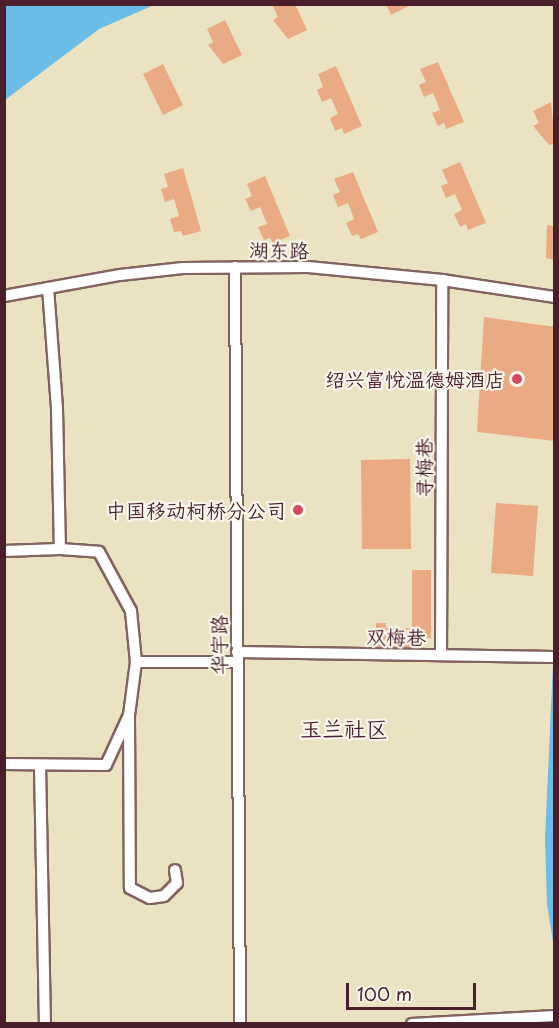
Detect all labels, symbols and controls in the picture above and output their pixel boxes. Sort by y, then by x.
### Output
street label: 湖东路 [249,237,309,263]
place label: 绍兴富悦温德姆酒店 [325,367,505,391]
marker: 绍兴富悦温德姆酒店 [510,372,524,386]
street label: 寻梅巷 [412,438,436,498]
place label: 中国移动柯桥分公司 [106,498,286,522]
marker: 中国移动柯桥分公司 [291,503,305,517]
street label: 华宇路 [207,615,231,675]
street label: 双梅巷 [366,624,426,650]
district label: 玉兰社区 [300,715,388,741]
scale bar [349,971,480,1009]
text: 100 m [357,980,412,1007]

